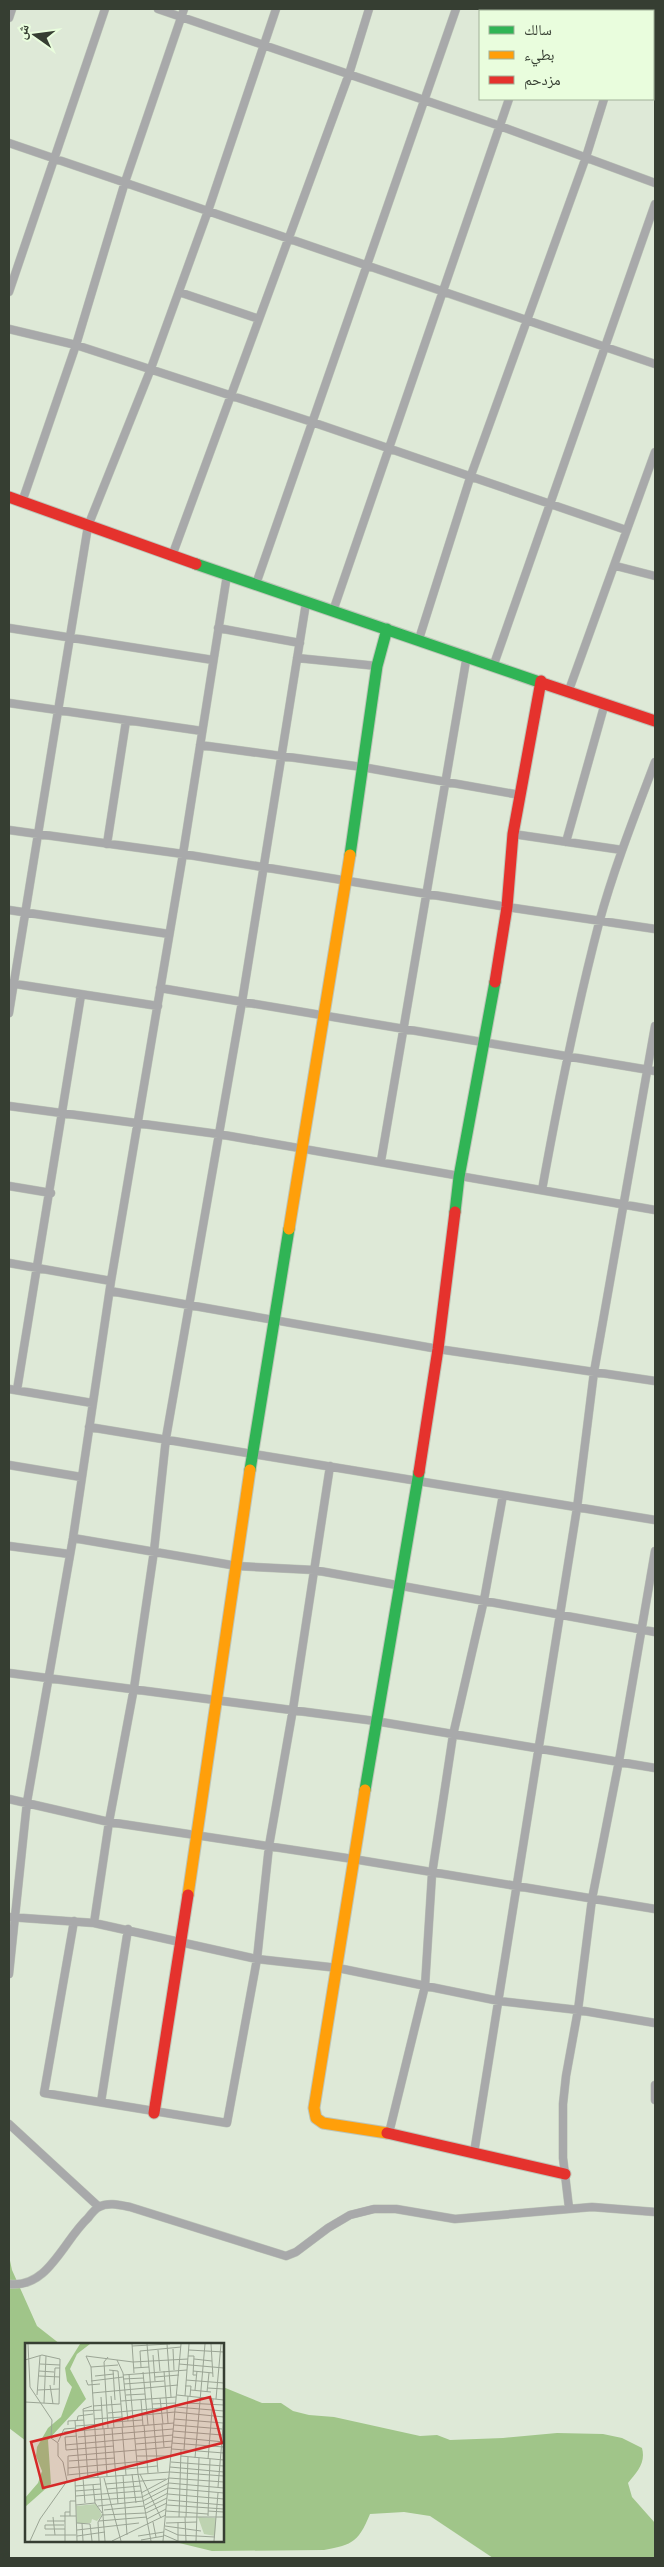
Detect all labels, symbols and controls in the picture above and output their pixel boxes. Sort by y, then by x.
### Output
north arrow [10,10,60,60]
legend [479,10,654,100]
text: سالك [524,21,552,39]
text: ش [13,23,33,41]
text: بطيء [524,46,554,67]
text: مزدحم [524,71,561,90]
inset map [25,2343,224,2542]

